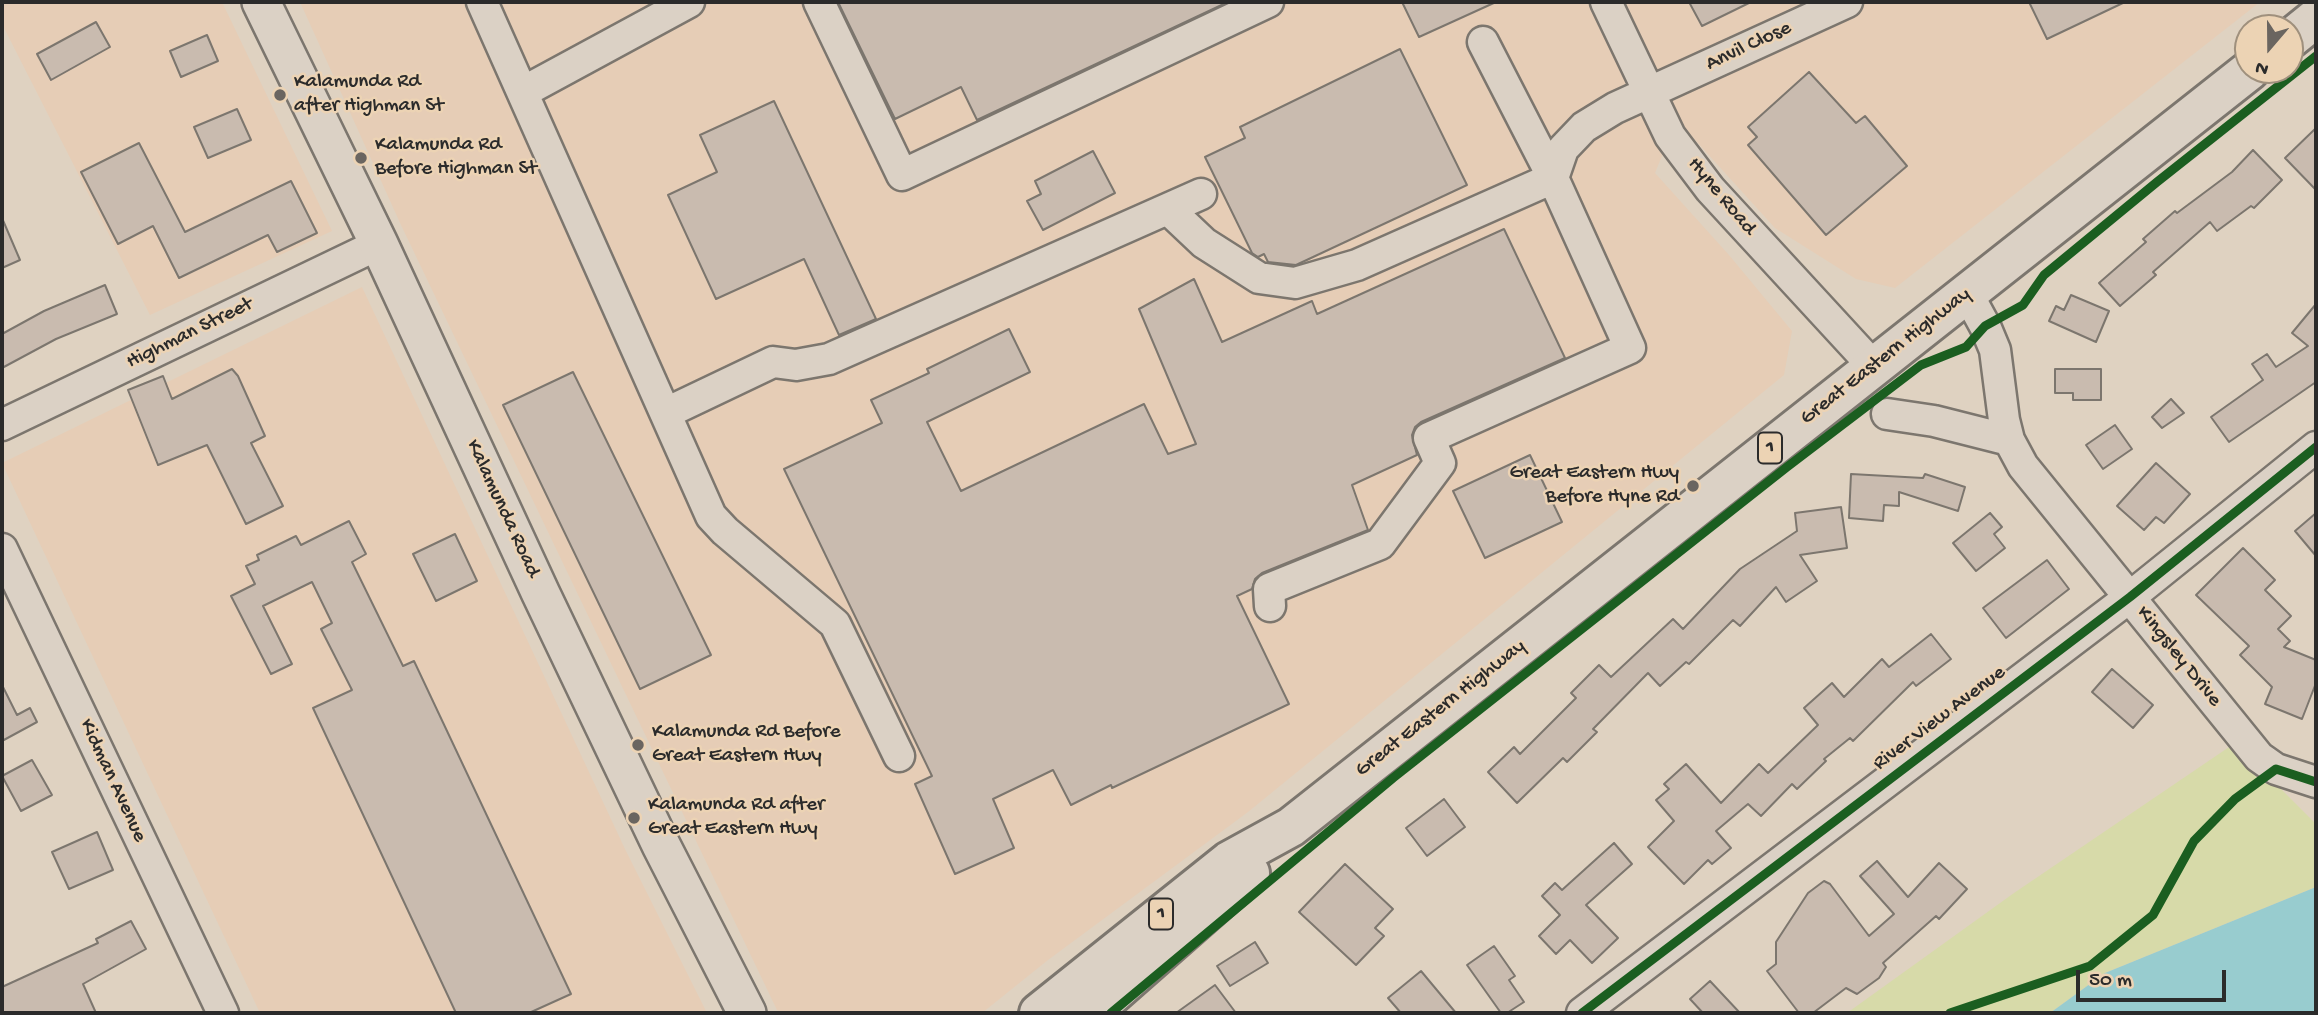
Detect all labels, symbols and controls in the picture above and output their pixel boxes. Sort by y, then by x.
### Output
north arrow [2234,14,2304,84]
street label: Anvil Close [1702,16,1796,78]
text: N [2253,54,2272,80]
place label: Kalamunda Rd after Highman St [294,70,444,120]
marker: Kalamunda Rd after Highman St [272,87,288,103]
place label: Kalamunda Rd Before Highman St [375,133,537,183]
marker: Kalamunda Rd Before Highman St [353,150,369,166]
street label: Hyne Road [1681,153,1761,241]
street label: Great Eastern Highway [1796,283,1976,431]
street label: Highman Street [123,293,257,375]
road number: 1 [1758,432,1782,463]
street label: Kalamunda Road [459,436,545,582]
place label: Great Eastern Hwy Before Hyne Rd [1509,461,1679,511]
marker: Great Eastern Hwy Before Hyne Rd [1685,478,1701,494]
street label: Kingsley Drive [2130,602,2226,712]
street label: Great Eastern Highway [1351,635,1531,783]
street label: River View Avenue [1869,661,2011,777]
street label: Kidman Avenue [72,715,152,847]
place label: Kalamunda Rd Before Great Eastern Hwy [652,720,841,770]
marker: Kalamunda Rd Before Great Eastern Hwy [630,737,646,753]
place label: Kalamunda Rd after Great Eastern Hwy [648,793,824,843]
marker: Kalamunda Rd after Great Eastern Hwy [626,810,642,826]
road number: 1 [1149,898,1173,930]
scale bar [2080,956,2230,1000]
text: 50 m [2089,969,2132,994]

